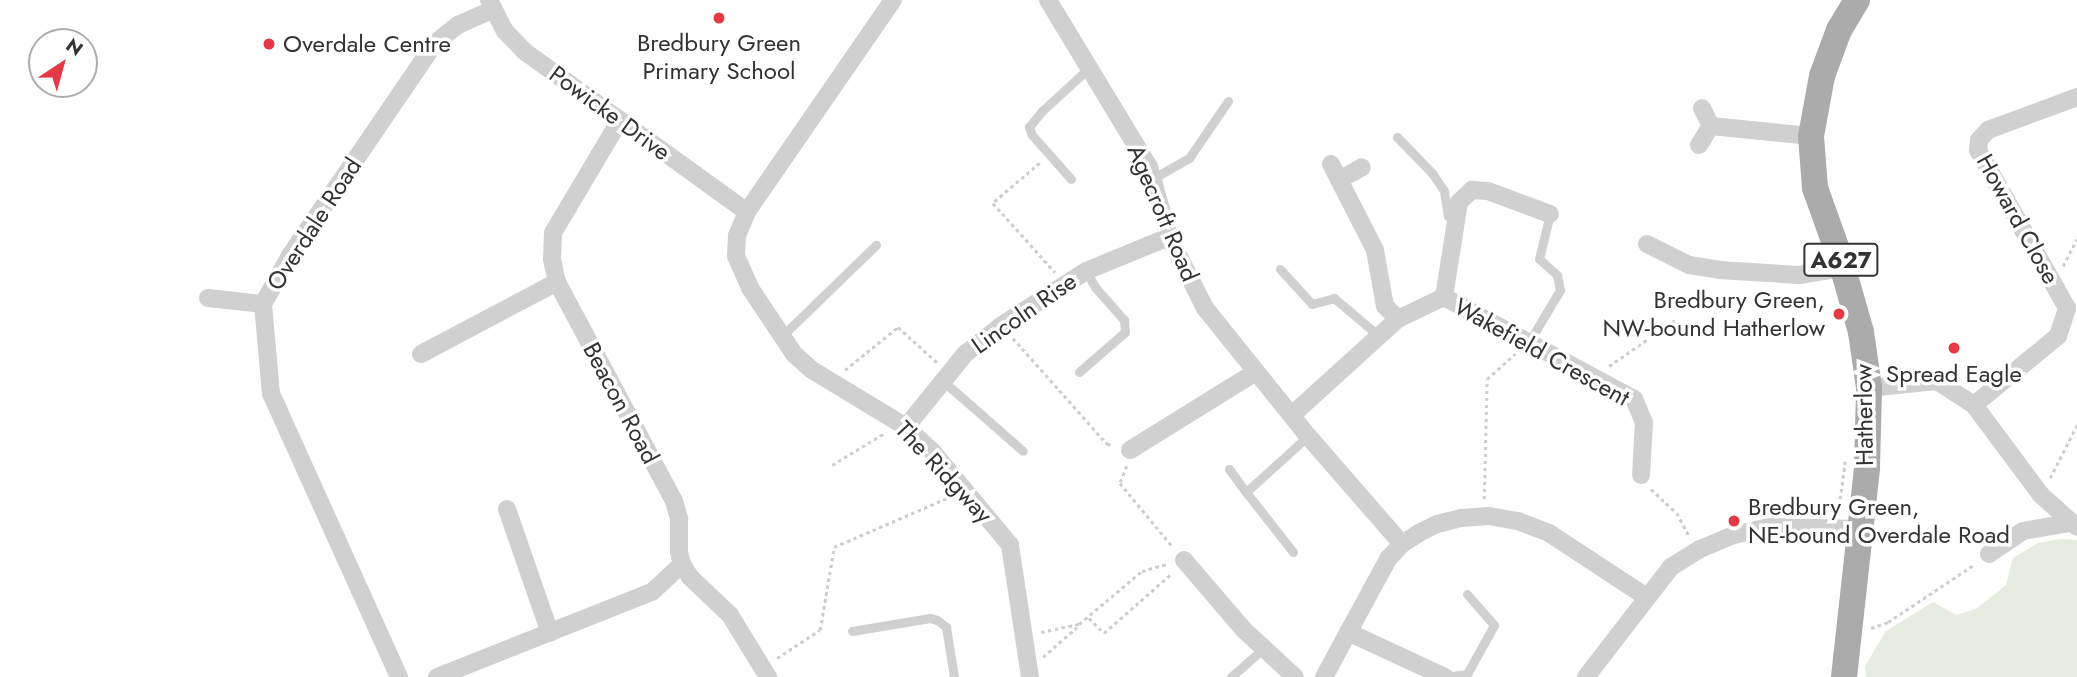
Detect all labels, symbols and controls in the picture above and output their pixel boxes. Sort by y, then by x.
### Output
marker: Bredbury Green Primary School [711,10,727,26]
north arrow [28,28,98,98]
place label: Bredbury Green Primary School [637,29,801,85]
place label: Overdale Centre [283,30,451,58]
text: N [60,32,89,63]
marker: Overdale Centre [261,36,277,52]
street label: Powicke Drive [544,60,676,166]
street label: Agecroft Road [1121,140,1205,286]
street label: Howard Close [1971,149,2065,289]
street label: Overdale Road [260,152,368,296]
road number: A627 [1802,241,1880,280]
street label: Lincoln Rise [966,266,1082,360]
place label: Bredbury Green, NW-bound Hatherlow [1602,286,1825,342]
street label: Wakefield Crescent [1449,292,1635,412]
marker: Bredbury Green, NW-bound Hatherlow [1831,306,1847,322]
street label: Beacon Road [577,337,665,469]
marker: Spread Eagle [1946,340,1962,356]
place label: Spread Eagle [1886,360,2022,388]
street label: Hatherlow [1849,364,1879,466]
street label: The Ridgway [890,415,998,529]
place label: Bredbury Green, NE-bound Overdale Road [1748,493,2010,549]
marker: Bredbury Green, NE-bound Overdale Road [1726,513,1742,529]

